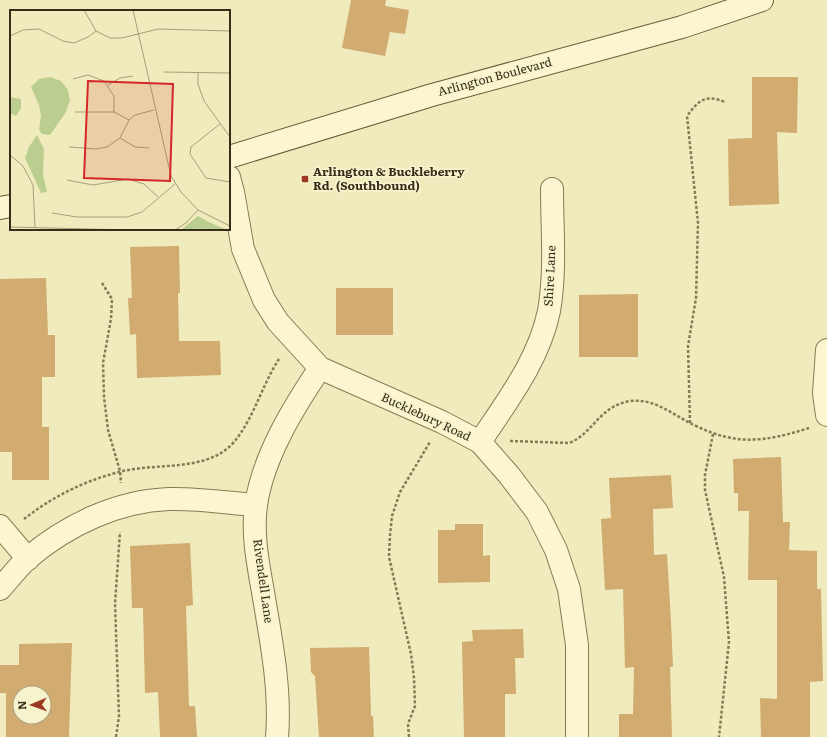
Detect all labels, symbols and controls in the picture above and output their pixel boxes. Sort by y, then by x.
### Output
inset map [10,10,230,230]
street label: Arlington Boulevard [436,52,554,100]
place label: Arlington & Buckleberry Rd. (Southbound) [313,162,465,194]
marker: Arlington & Buckleberry Rd. (Southbound) [300,174,310,184]
street label: Shire Lane [538,245,560,307]
street label: Bucklebury Road [378,387,475,445]
street label: Rivendell Lane [249,538,279,624]
north arrow [12,685,52,725]
text: N [13,700,29,710]

